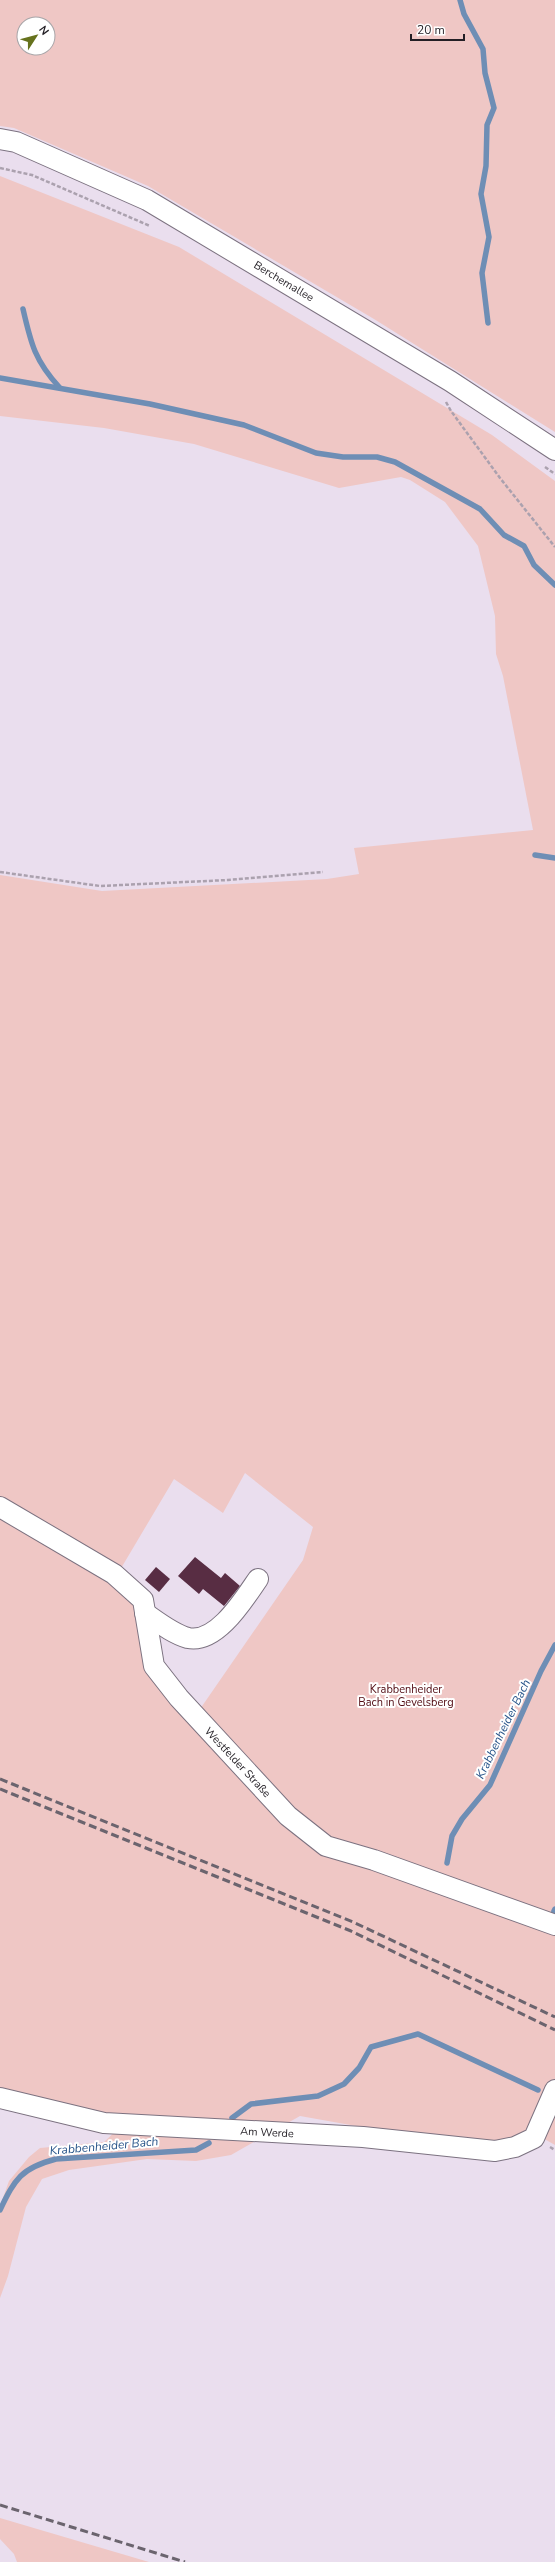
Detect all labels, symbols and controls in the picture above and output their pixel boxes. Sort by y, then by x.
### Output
north arrow [16,16,56,56]
scale bar [411,16,464,42]
text: 20 m [417,22,445,38]
text: N [35,23,52,38]
street label: Berchemallee [251,258,317,305]
water label: Krabbenheider Bach [472,1676,534,1781]
park label: Krabbenheider Bach in Gevelsberg [358,1682,454,1710]
street label: Westfelder Straße [201,1724,274,1801]
street label: Am Werde [240,2124,294,2141]
water label: Krabbenheider Bach [49,2133,159,2159]

